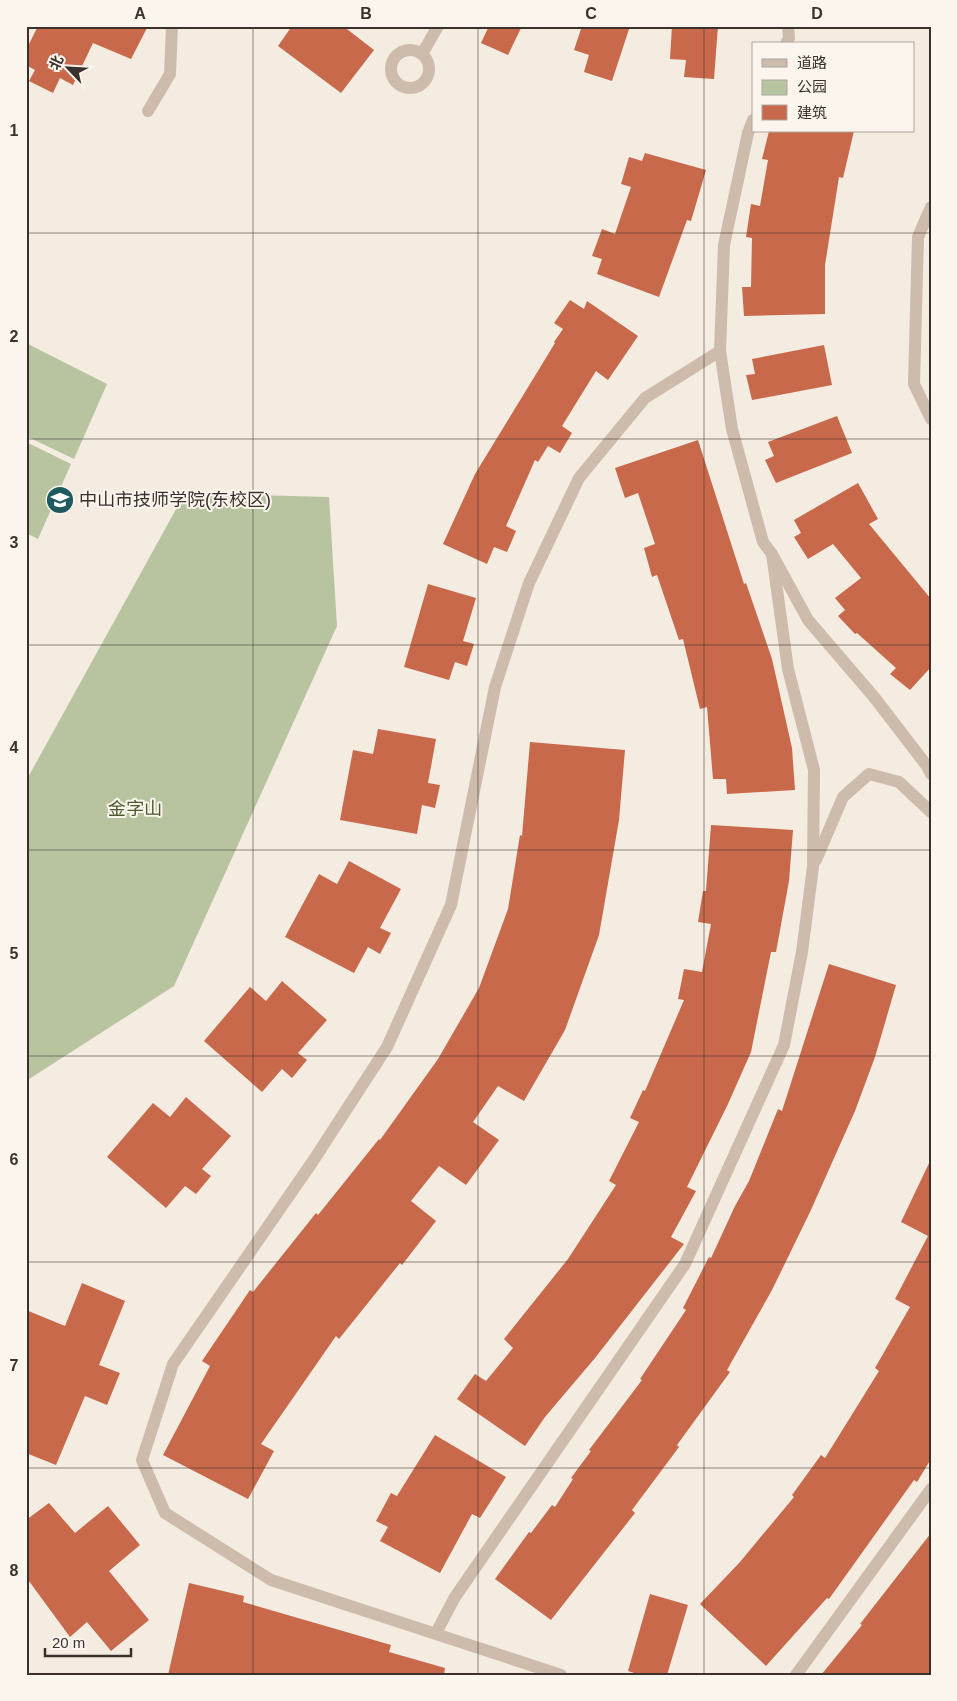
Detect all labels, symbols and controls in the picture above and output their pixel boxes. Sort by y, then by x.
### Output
text: A [134,5,146,22]
text: B [360,5,372,22]
text: C [585,5,597,22]
text: D [811,5,823,22]
north arrow [42,42,92,92]
legend [752,42,914,132]
text: 北 [46,53,66,72]
text: 道路 [797,54,827,71]
text: 公园 [797,78,827,95]
text: 建筑 [797,104,827,121]
text: 1 [10,122,19,139]
text: 2 [10,328,19,345]
school or university icon: 中山市技师学院(东校区) [45,485,75,515]
place label: 中山市技师学院(东校区) [79,490,271,510]
text: 3 [10,534,19,551]
text: 4 [10,739,19,756]
park label: 金字山 [108,799,162,819]
text: 5 [10,945,19,962]
text: 6 [10,1151,19,1168]
text: 7 [10,1357,19,1374]
text: 8 [10,1562,19,1579]
scale bar [45,1626,131,1658]
text: 20 m [52,1634,85,1651]

